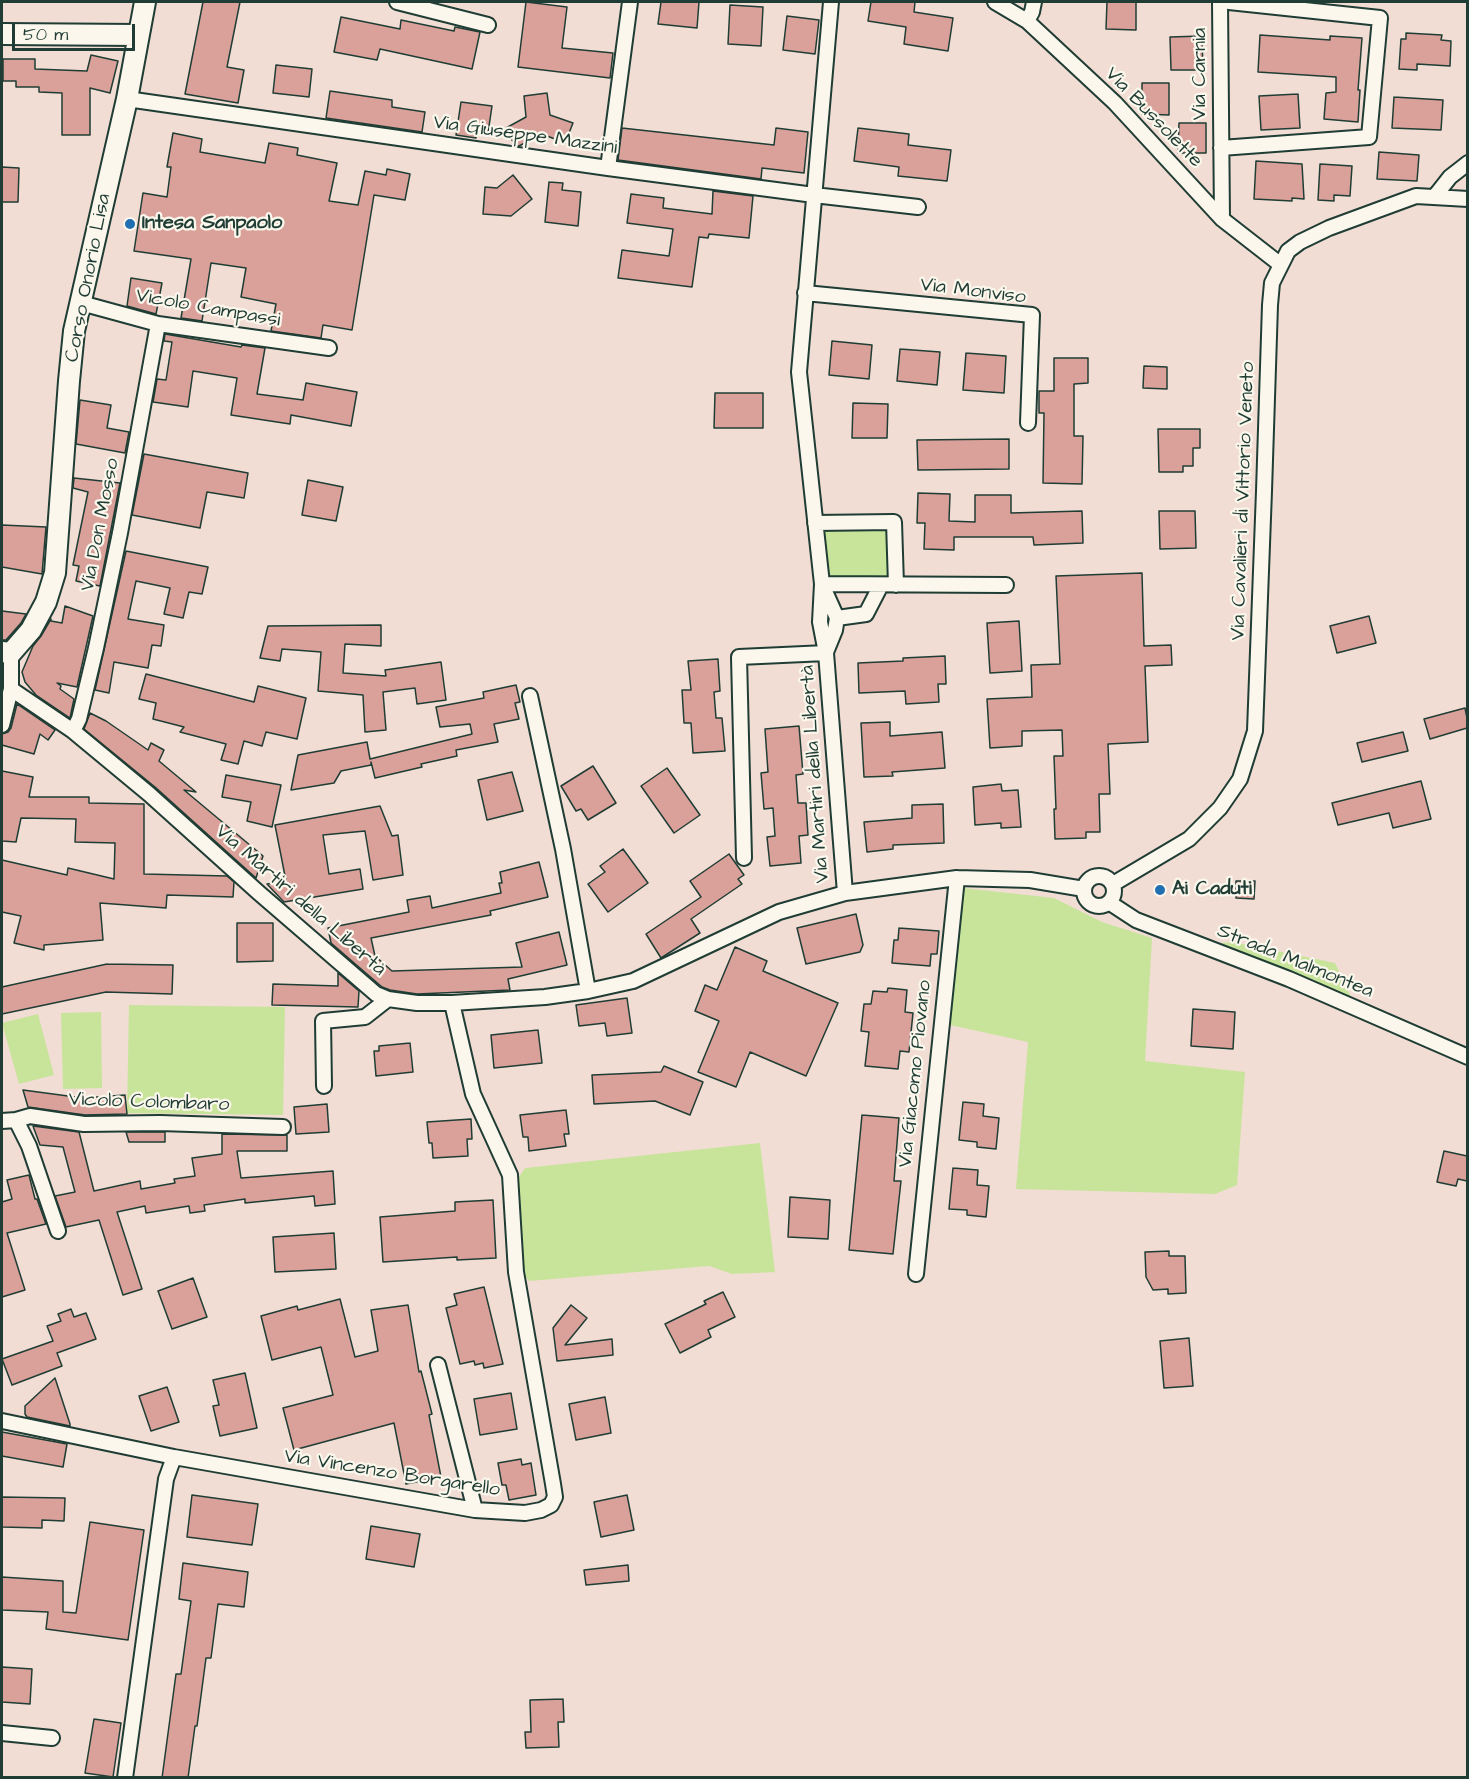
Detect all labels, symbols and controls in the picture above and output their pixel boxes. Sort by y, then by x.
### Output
scale bar [15,12,138,50]
text: 50 m [23,22,68,47]
street label: Via Carnia [1189,28,1213,120]
street label: Via Bussolette [1099,63,1207,173]
street label: Via Giuseppe Mazzini [432,111,618,161]
street label: Corso Onorio Lisa [61,192,117,364]
place label: Intesa Sanpaolo [142,212,282,236]
marker: Intesa Sanpaolo [123,217,137,231]
street label: Via Monviso [919,274,1027,310]
street label: Vicolo Campassi [134,284,282,334]
street label: Via Cavalieri di Vittorio Veneto [1227,361,1261,641]
street label: Via Don Mosso [76,456,126,594]
street label: Via Martiri della Libertà [796,664,836,884]
street label: Via Martiri della Libertà [210,820,390,982]
place label: Ai Caduti [1172,878,1252,902]
marker: Ai Caduti [1153,883,1167,897]
street label: Strada Malmontea [1213,920,1377,1004]
street label: Via Giacomo Piovano [894,979,938,1169]
street label: Vicolo Colombaro [68,1088,230,1118]
street label: Via Vincenzo Borgarello [282,1445,502,1503]

